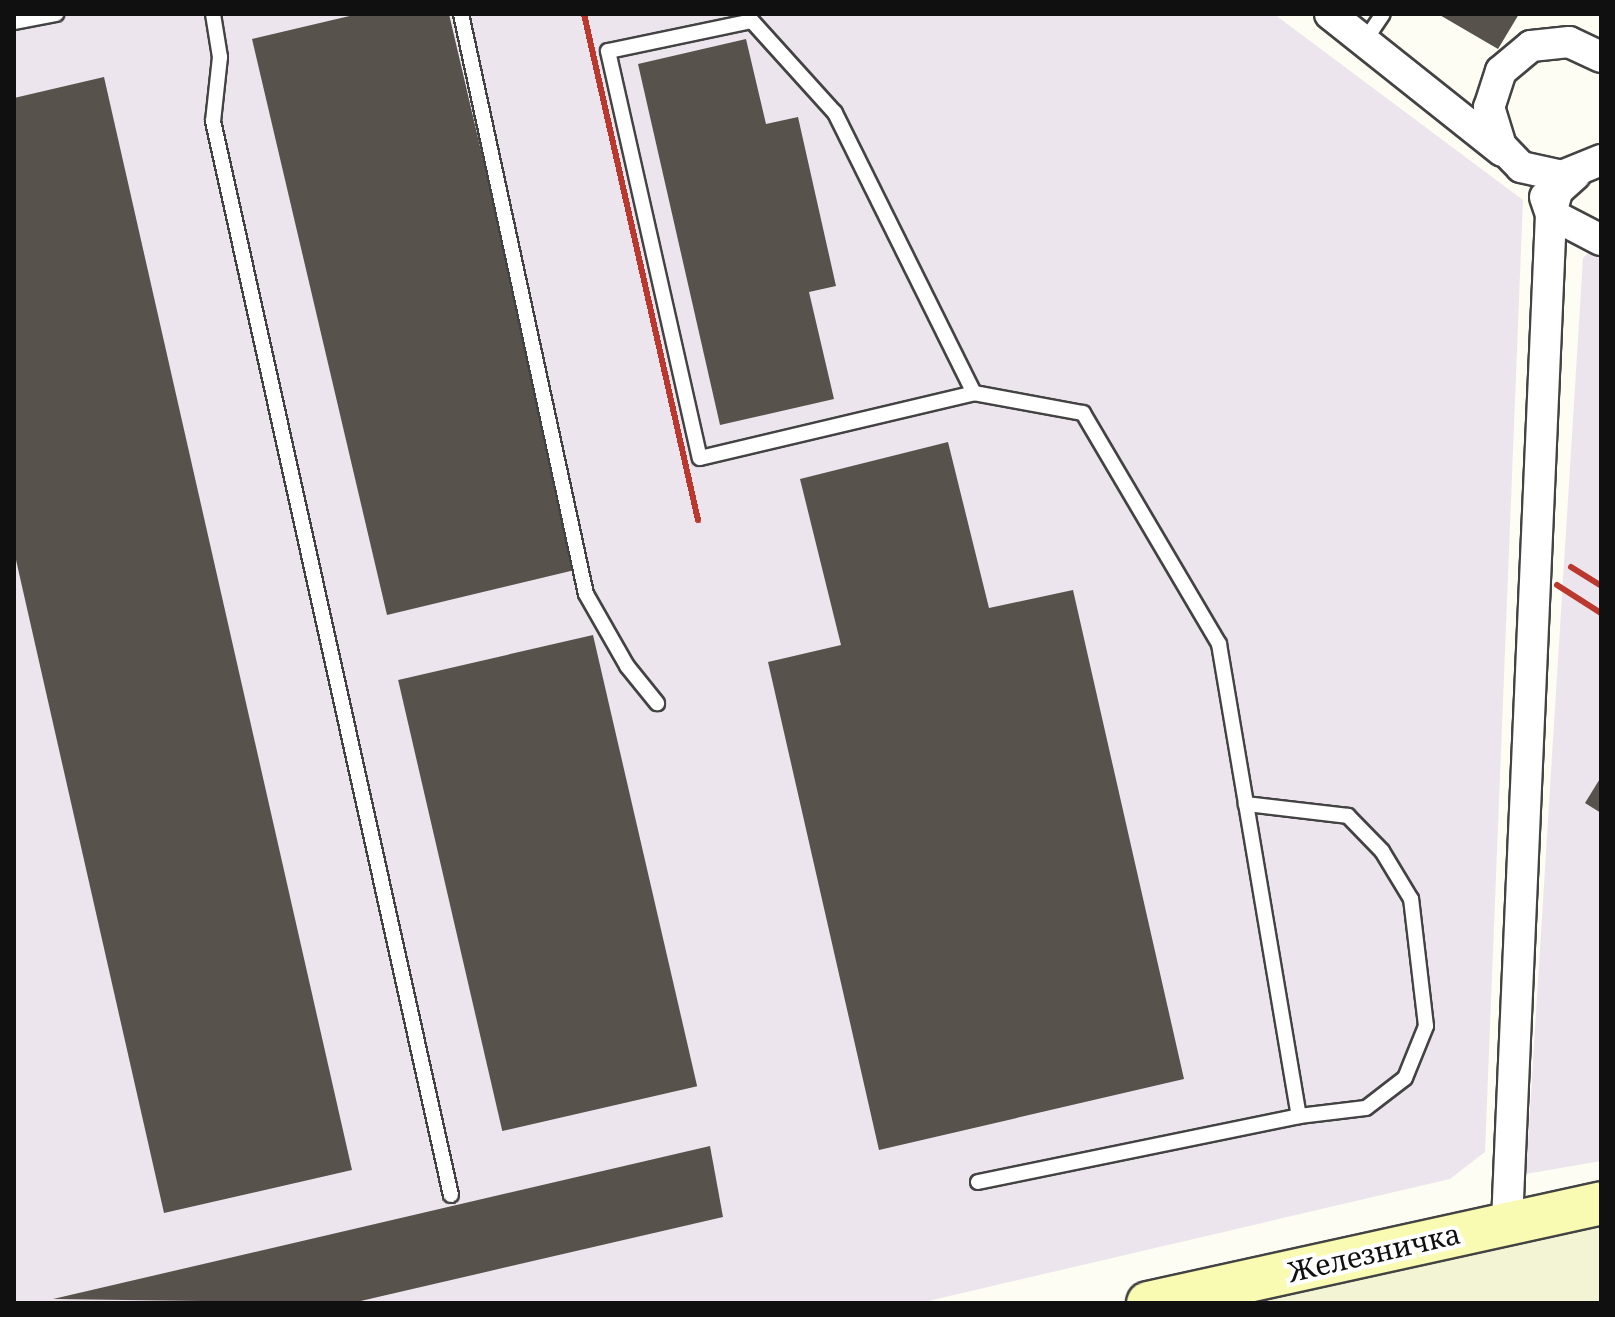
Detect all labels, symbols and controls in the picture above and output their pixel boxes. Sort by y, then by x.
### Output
street label: Железничка [1285,1216,1463,1288]

